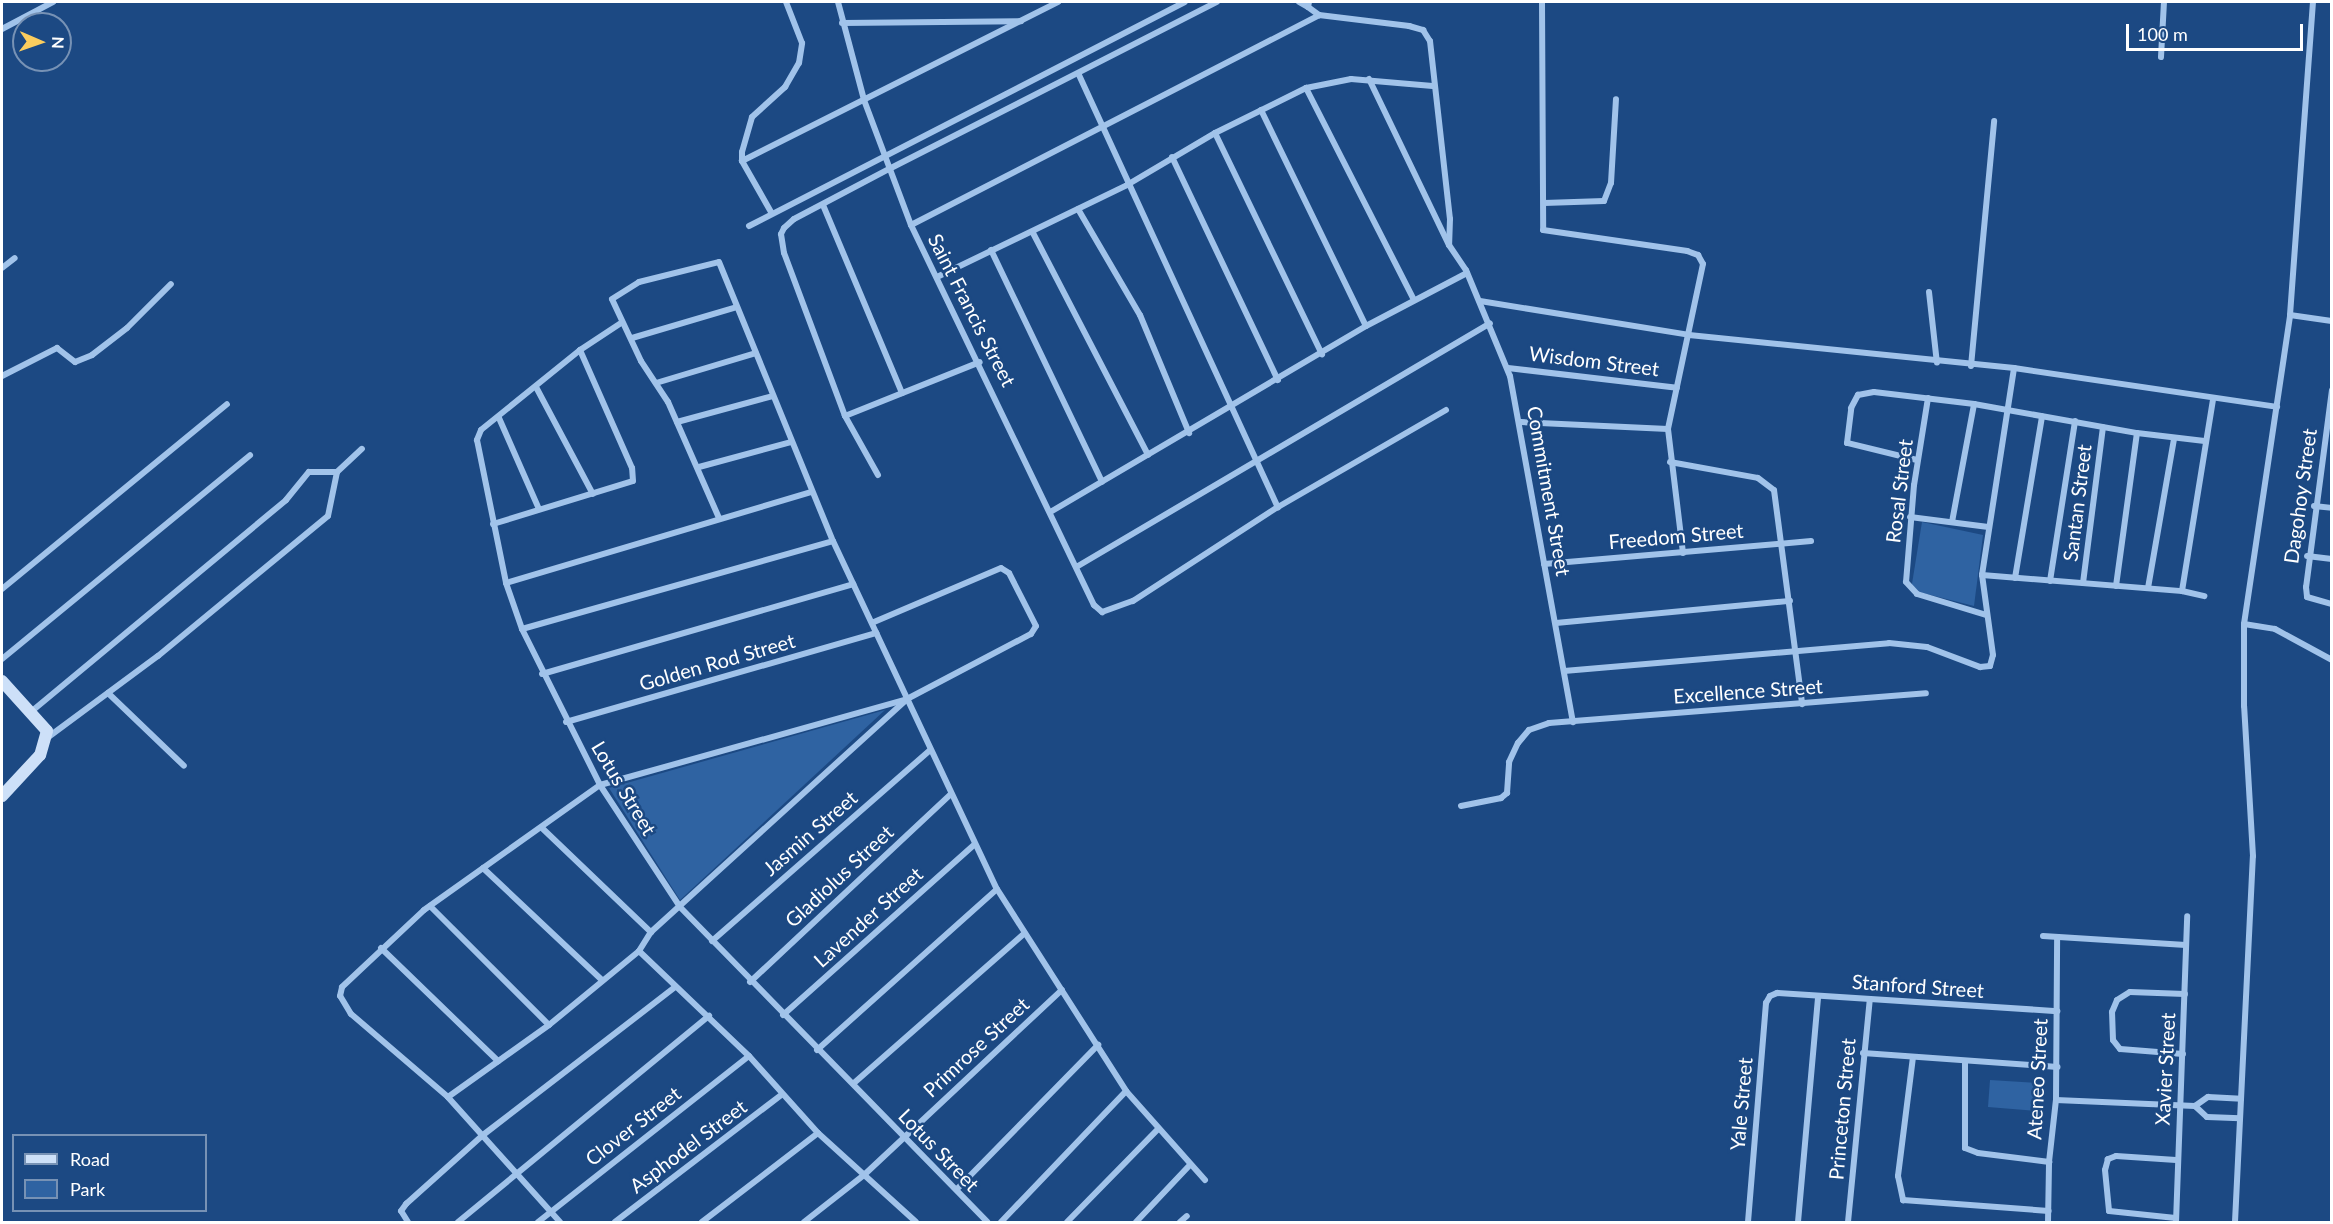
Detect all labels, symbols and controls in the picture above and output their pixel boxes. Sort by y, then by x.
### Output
north arrow [12,12,72,72]
scale bar [2129,12,2306,50]
text: 100 m [2137,23,2188,45]
text: N [49,36,68,49]
street label: Saint Francis Street [923,230,1021,390]
street label: Wisdom Street [1528,341,1660,381]
street label: Commitment Street [1522,404,1576,578]
street label: Dagohoy Street [2279,427,2321,565]
street label: Rosal Street [1881,438,1917,544]
street label: Santan Street [2058,443,2096,563]
street label: Freedom Street [1608,518,1744,554]
street label: Golden Rod Street [636,628,798,696]
street label: Excellence Street [1672,674,1824,708]
street label: Lotus Street [587,737,661,839]
street label: Jasmin Street [758,786,862,880]
street label: Gladiolus Street [780,820,898,932]
street label: Lavender Street [808,862,928,972]
street label: Stanford Street [1851,969,1985,1003]
street label: Primrose Street [918,992,1034,1102]
street label: Xavier Street [2150,1012,2180,1126]
street label: Ateneo Street [2022,1018,2052,1140]
street label: Princeton Street [1824,1037,1860,1181]
street label: Yale Street [1725,1057,1757,1151]
street label: Clover Street [580,1081,686,1171]
street label: Asphodel Street [625,1094,751,1198]
street label: Lotus Street [894,1104,984,1196]
legend [12,1134,207,1212]
text: Road [70,1148,110,1170]
text: Park [70,1178,105,1200]

